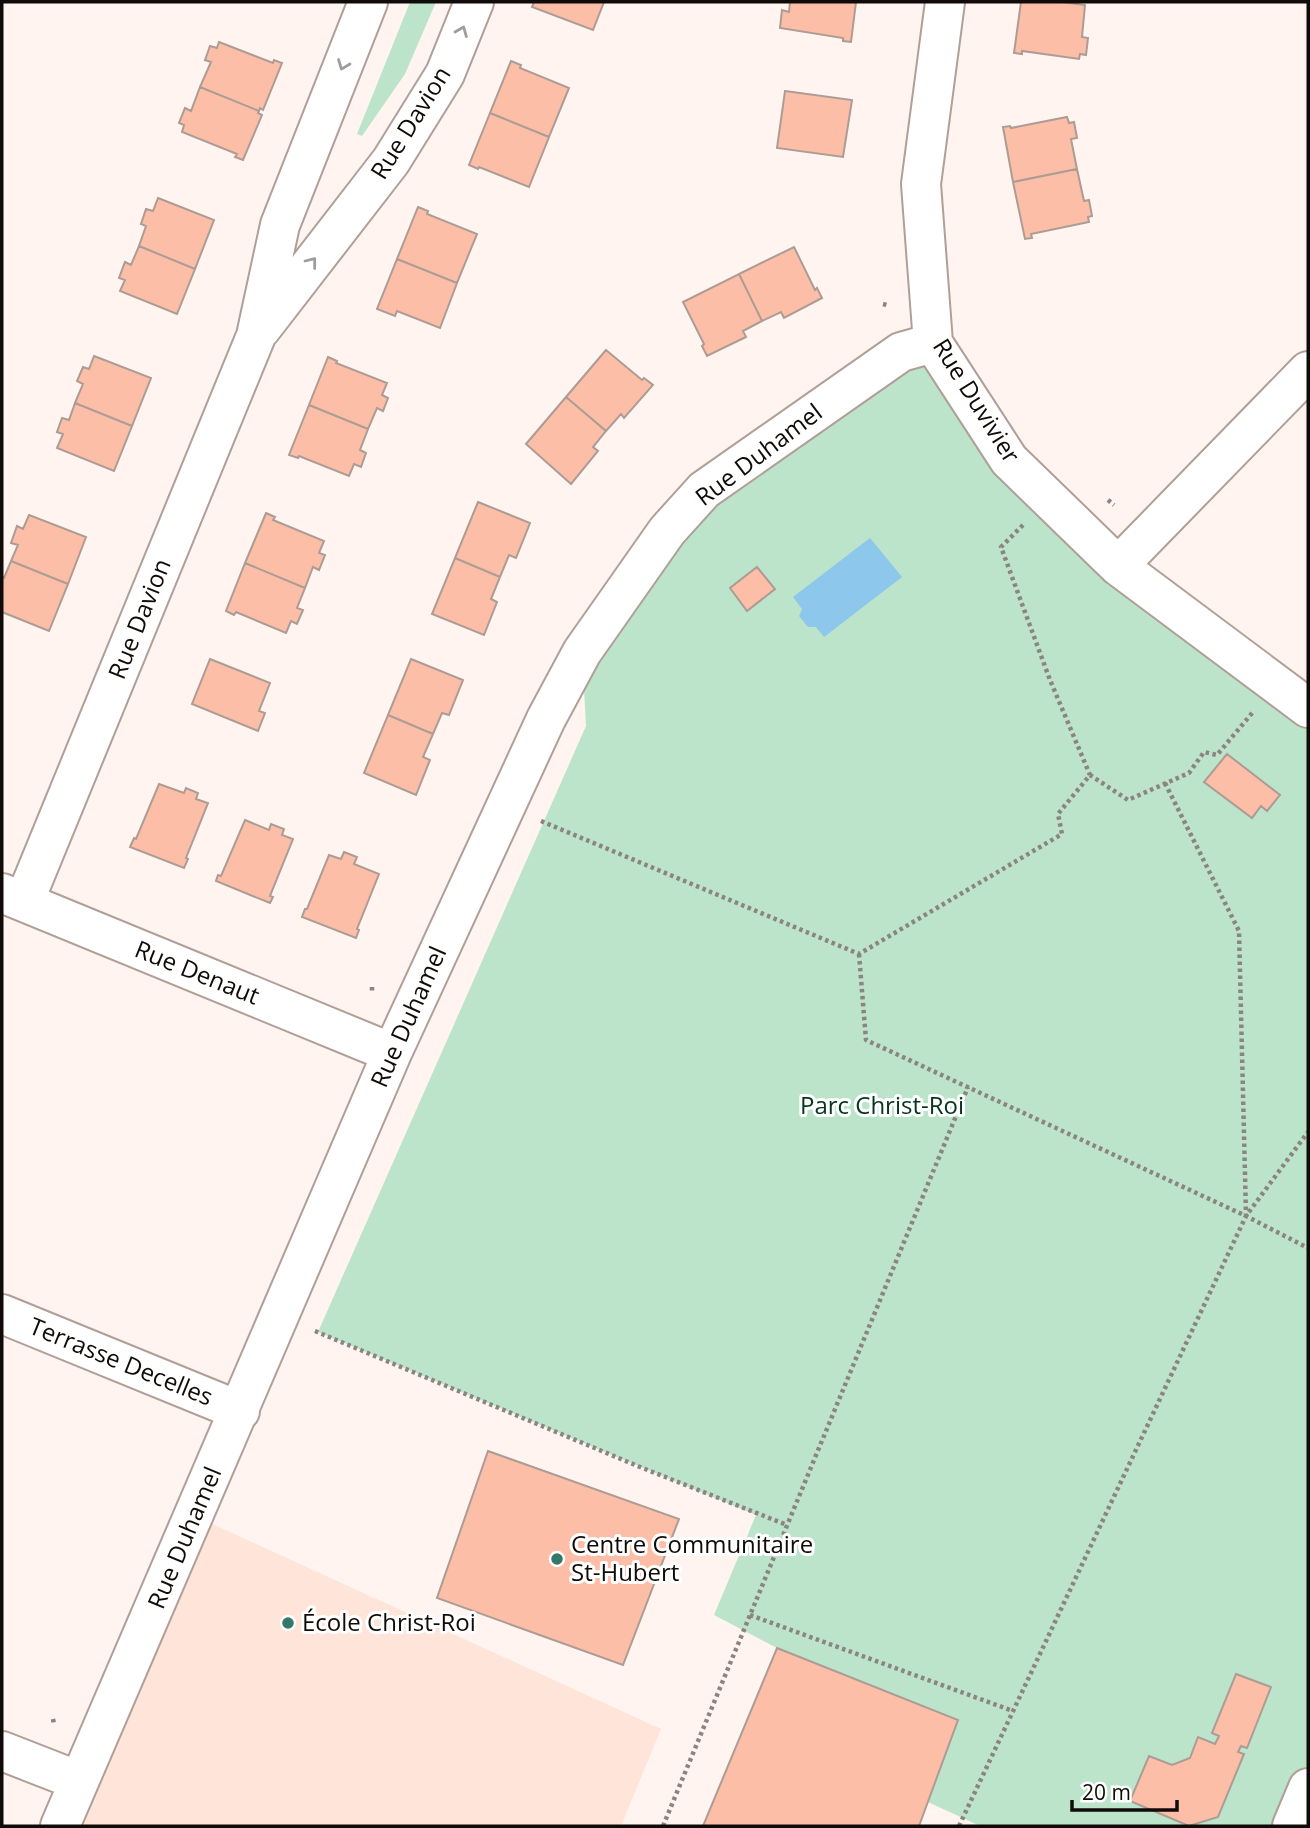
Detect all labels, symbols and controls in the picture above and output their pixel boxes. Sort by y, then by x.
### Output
one-way arrow [453,26,467,38]
one-way arrow [337,59,351,71]
street label: Rue Davion [362,60,457,185]
one-way arrow [304,258,317,270]
street label: Rue Duvivier [926,332,1029,469]
street label: Rue Duhamel [688,395,828,512]
street label: Rue Davion [99,553,178,684]
street label: Rue Denaut [130,932,265,1012]
street label: Rue Duhamel [362,941,453,1092]
park label: Parc Christ-Roi [800,1088,964,1121]
street label: Terrasse Decelles [25,1309,218,1412]
street label: Rue Duhamel [139,1461,228,1613]
place label: Centre Communitaire St-Hubert [571,1527,813,1588]
marker: Centre Communitaire St-Hubert [549,1551,565,1567]
place label: École Christ-Roi [302,1605,476,1638]
marker: École Christ-Roi [280,1615,296,1631]
scale bar [1072,1769,1177,1813]
text: 20 m [1082,1778,1131,1806]

